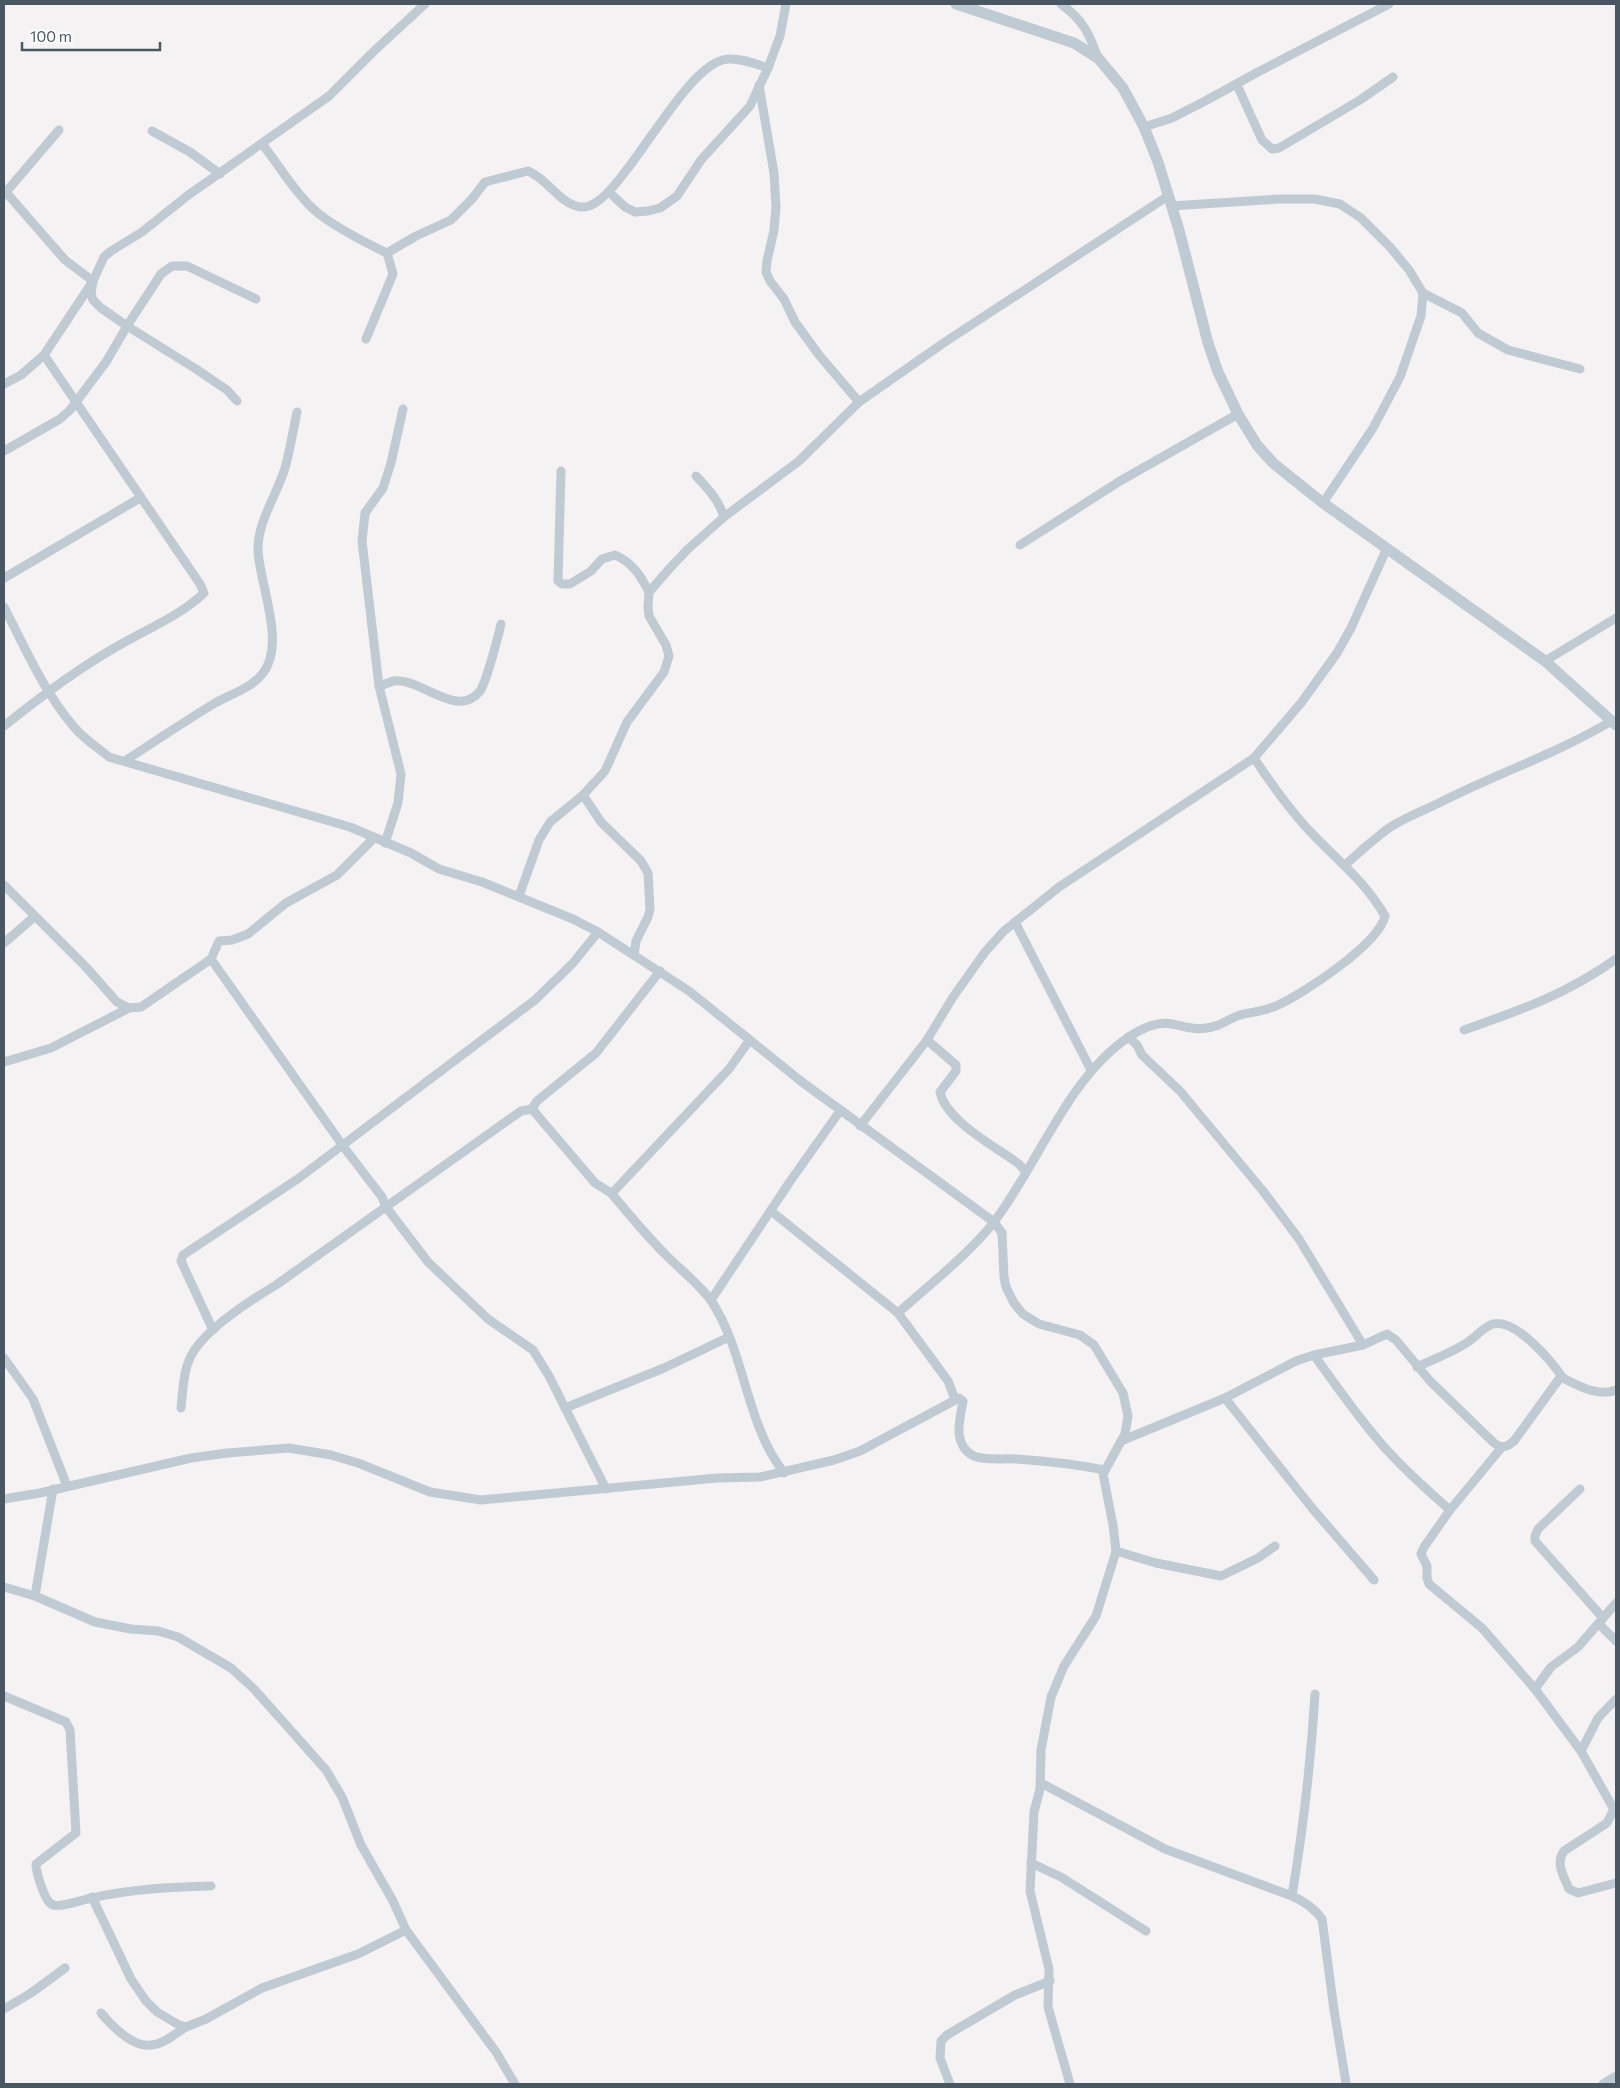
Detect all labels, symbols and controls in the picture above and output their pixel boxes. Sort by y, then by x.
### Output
scale bar [22,20,160,52]
text: 100 m [30,27,72,45]

